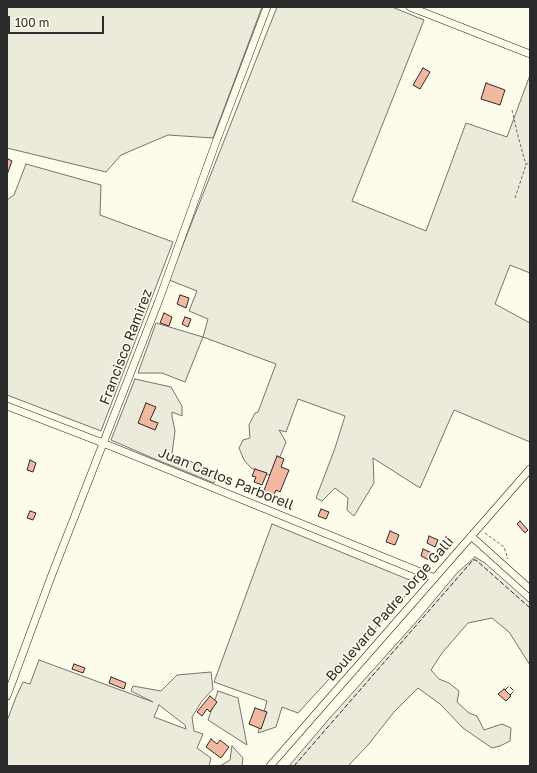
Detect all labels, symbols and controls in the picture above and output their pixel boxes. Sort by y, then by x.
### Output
scale bar [10,8,106,34]
text: 100 m [15,15,49,30]
street label: Francisco Ramirez [96,287,156,407]
street label: Juan Carlos Parborell [156,444,296,514]
street label: Boulevard Padre Jorge Galli [323,533,457,685]

